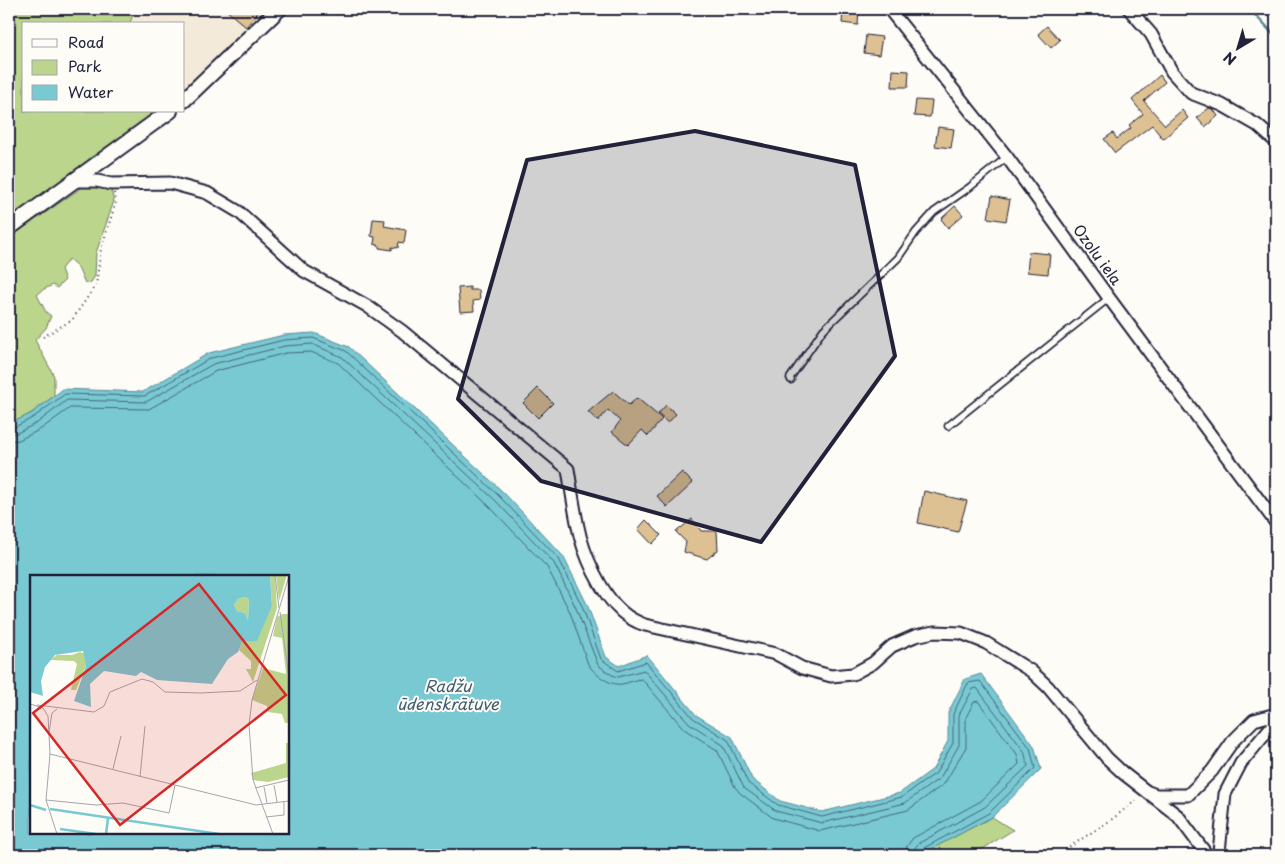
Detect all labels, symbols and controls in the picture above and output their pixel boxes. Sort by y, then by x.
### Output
legend [22,22,185,112]
north arrow [1212,22,1262,72]
text: Road [68,30,104,53]
text: N [1219,47,1241,70]
text: Park [68,54,102,77]
text: Water [68,80,113,103]
street label: Ozolu iela [1068,219,1129,290]
inset map [30,575,289,834]
water label: Radžu ūdenskrātuve [397,673,500,715]

